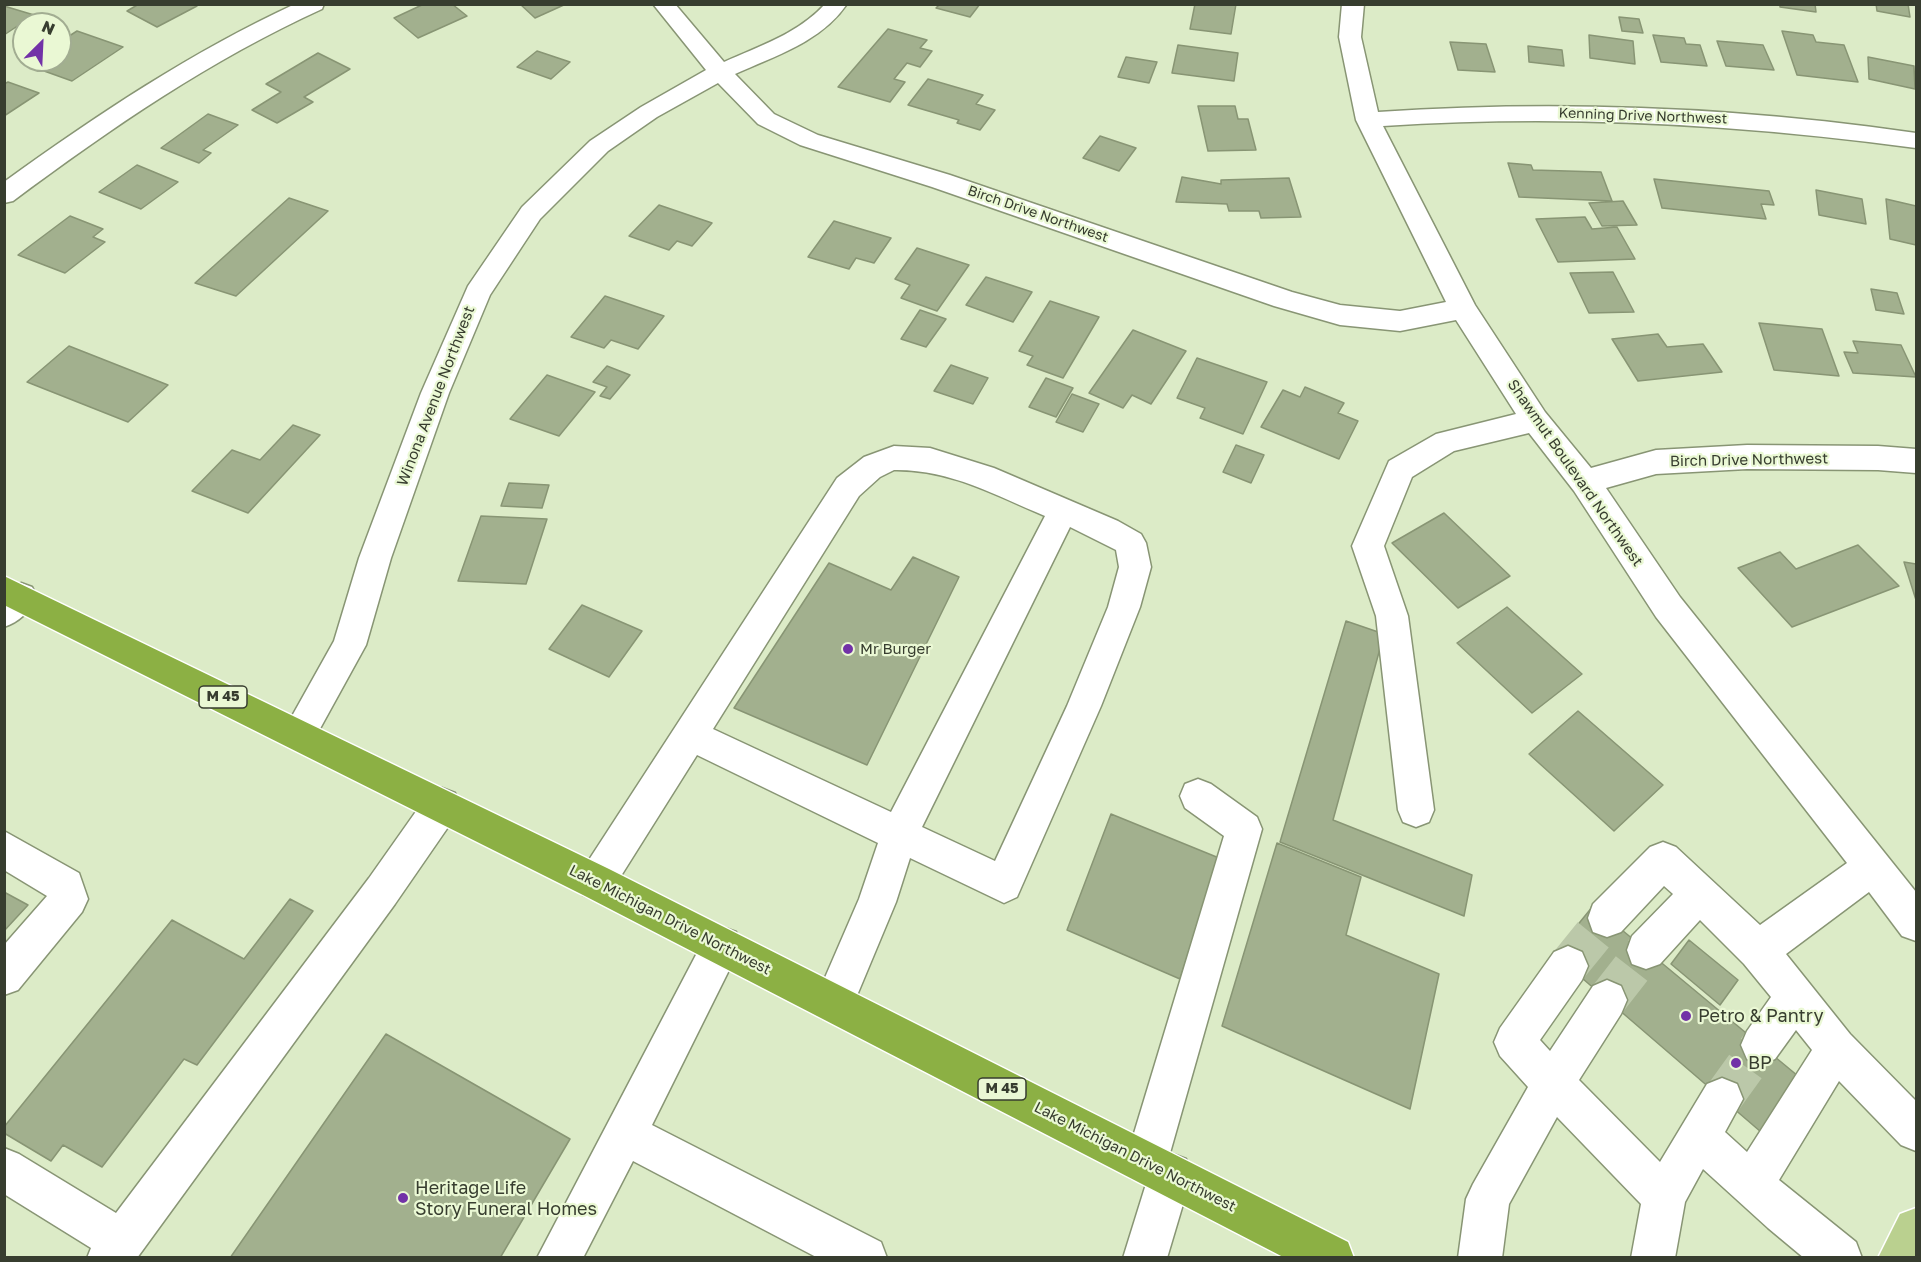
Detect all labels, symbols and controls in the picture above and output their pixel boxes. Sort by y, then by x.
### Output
north arrow [12,12,72,72]
text: N [39,16,58,39]
street label: Kenning Drive Northwest [1558,105,1728,127]
street label: Birch Drive Northwest [965,182,1111,246]
street label: Winona Avenue Northwest [393,304,479,488]
street label: Shawmut Boulevard Northwest [1503,376,1647,570]
street label: Birch Drive Northwest [1670,450,1828,470]
place label: Mr Burger [860,640,931,658]
marker: Mr Burger [841,642,855,656]
road number: M 45 [199,686,247,708]
street label: Lake Michigan Drive Northwest [566,861,774,979]
place label: Petro & Pantry [1698,1005,1823,1027]
marker: Petro & Pantry [1679,1009,1693,1023]
place label: BP [1748,1052,1772,1074]
marker: BP [1729,1056,1743,1070]
road number: M 45 [978,1078,1026,1100]
street label: Lake Michigan Drive Northwest [1031,1098,1239,1216]
place label: Heritage Life Story Funeral Homes [415,1177,597,1220]
marker: Heritage Life Story Funeral Homes [396,1191,410,1205]

